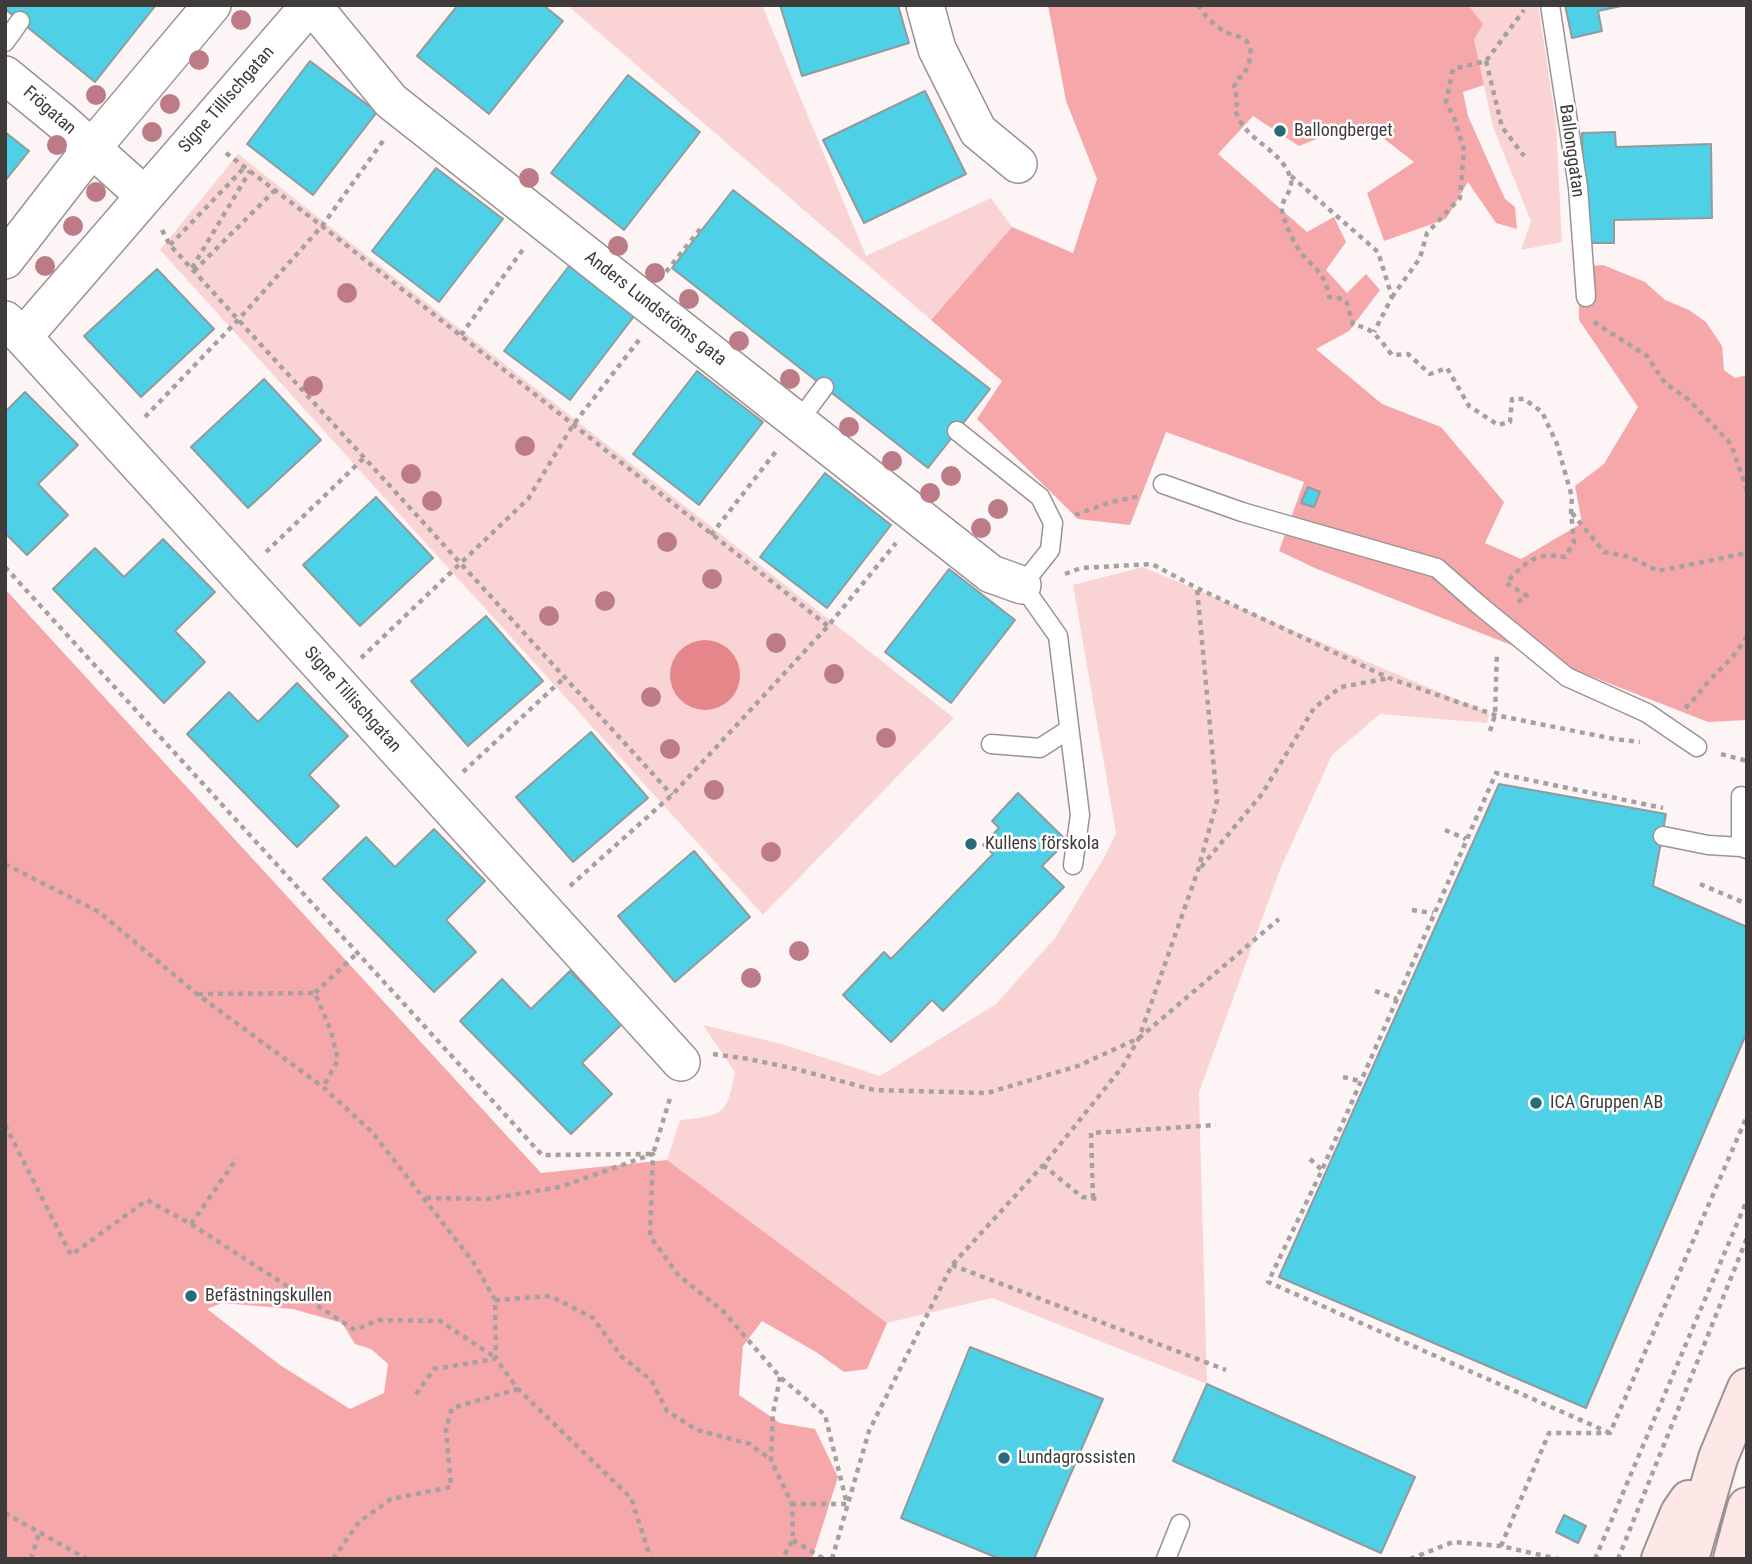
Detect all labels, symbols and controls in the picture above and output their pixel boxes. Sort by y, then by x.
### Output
street label: Signe Tillischgatan [175,42,279,158]
street label: Frögatan [18,82,80,140]
street label: Ballonggatan [1554,103,1588,199]
place label: Ballongberget [1294,120,1393,142]
marker: Ballongberget [1272,123,1288,139]
street label: Anders Lundströms gata [580,247,730,371]
street label: Signe Tillischgatan [299,643,405,757]
place label: Kullens förskola [985,833,1099,855]
marker: Kullens förskola [963,836,979,852]
place label: ICA Gruppen AB [1550,1092,1663,1114]
marker: ICA Gruppen AB [1528,1095,1544,1111]
place label: Befästningskullen [205,1285,332,1307]
marker: Befästningskullen [183,1288,199,1304]
place label: Lundagrossisten [1018,1447,1136,1469]
marker: Lundagrossisten [996,1450,1012,1466]

